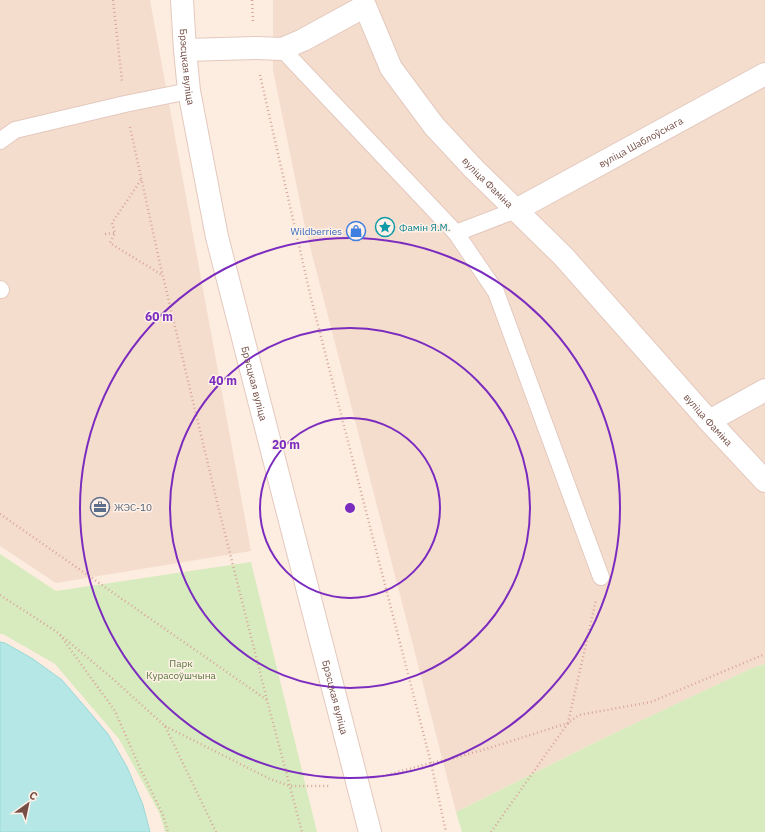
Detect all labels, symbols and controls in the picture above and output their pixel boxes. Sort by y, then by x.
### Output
street label: Брэсцкая вуліца [177,28,198,107]
street label: вуліца Шаблоўскага [596,114,686,171]
street label: вуліца Фаміна [459,155,516,211]
place icon: Фамін Я.М. [374,216,396,238]
shop icon: Wildberries [345,220,367,242]
place label: Фамін Я.М. [399,221,450,234]
place label: Wildberries [291,225,342,238]
text: 60 m [145,309,173,324]
street label: Брэсцкая вуліца [238,345,270,423]
text: 40 m [209,373,237,388]
street label: вуліца Фаміна [681,391,736,450]
text: 20 m [272,437,300,452]
office icon: ЖЭС-10 [89,496,111,518]
place label: ЖЭС-10 [114,501,152,514]
centre of rings [343,501,357,515]
park label: Парк Курасоўшчына [146,657,217,682]
street label: Брэсцкая вуліца [319,658,351,737]
north arrow [8,784,48,824]
text: С [27,788,40,803]

